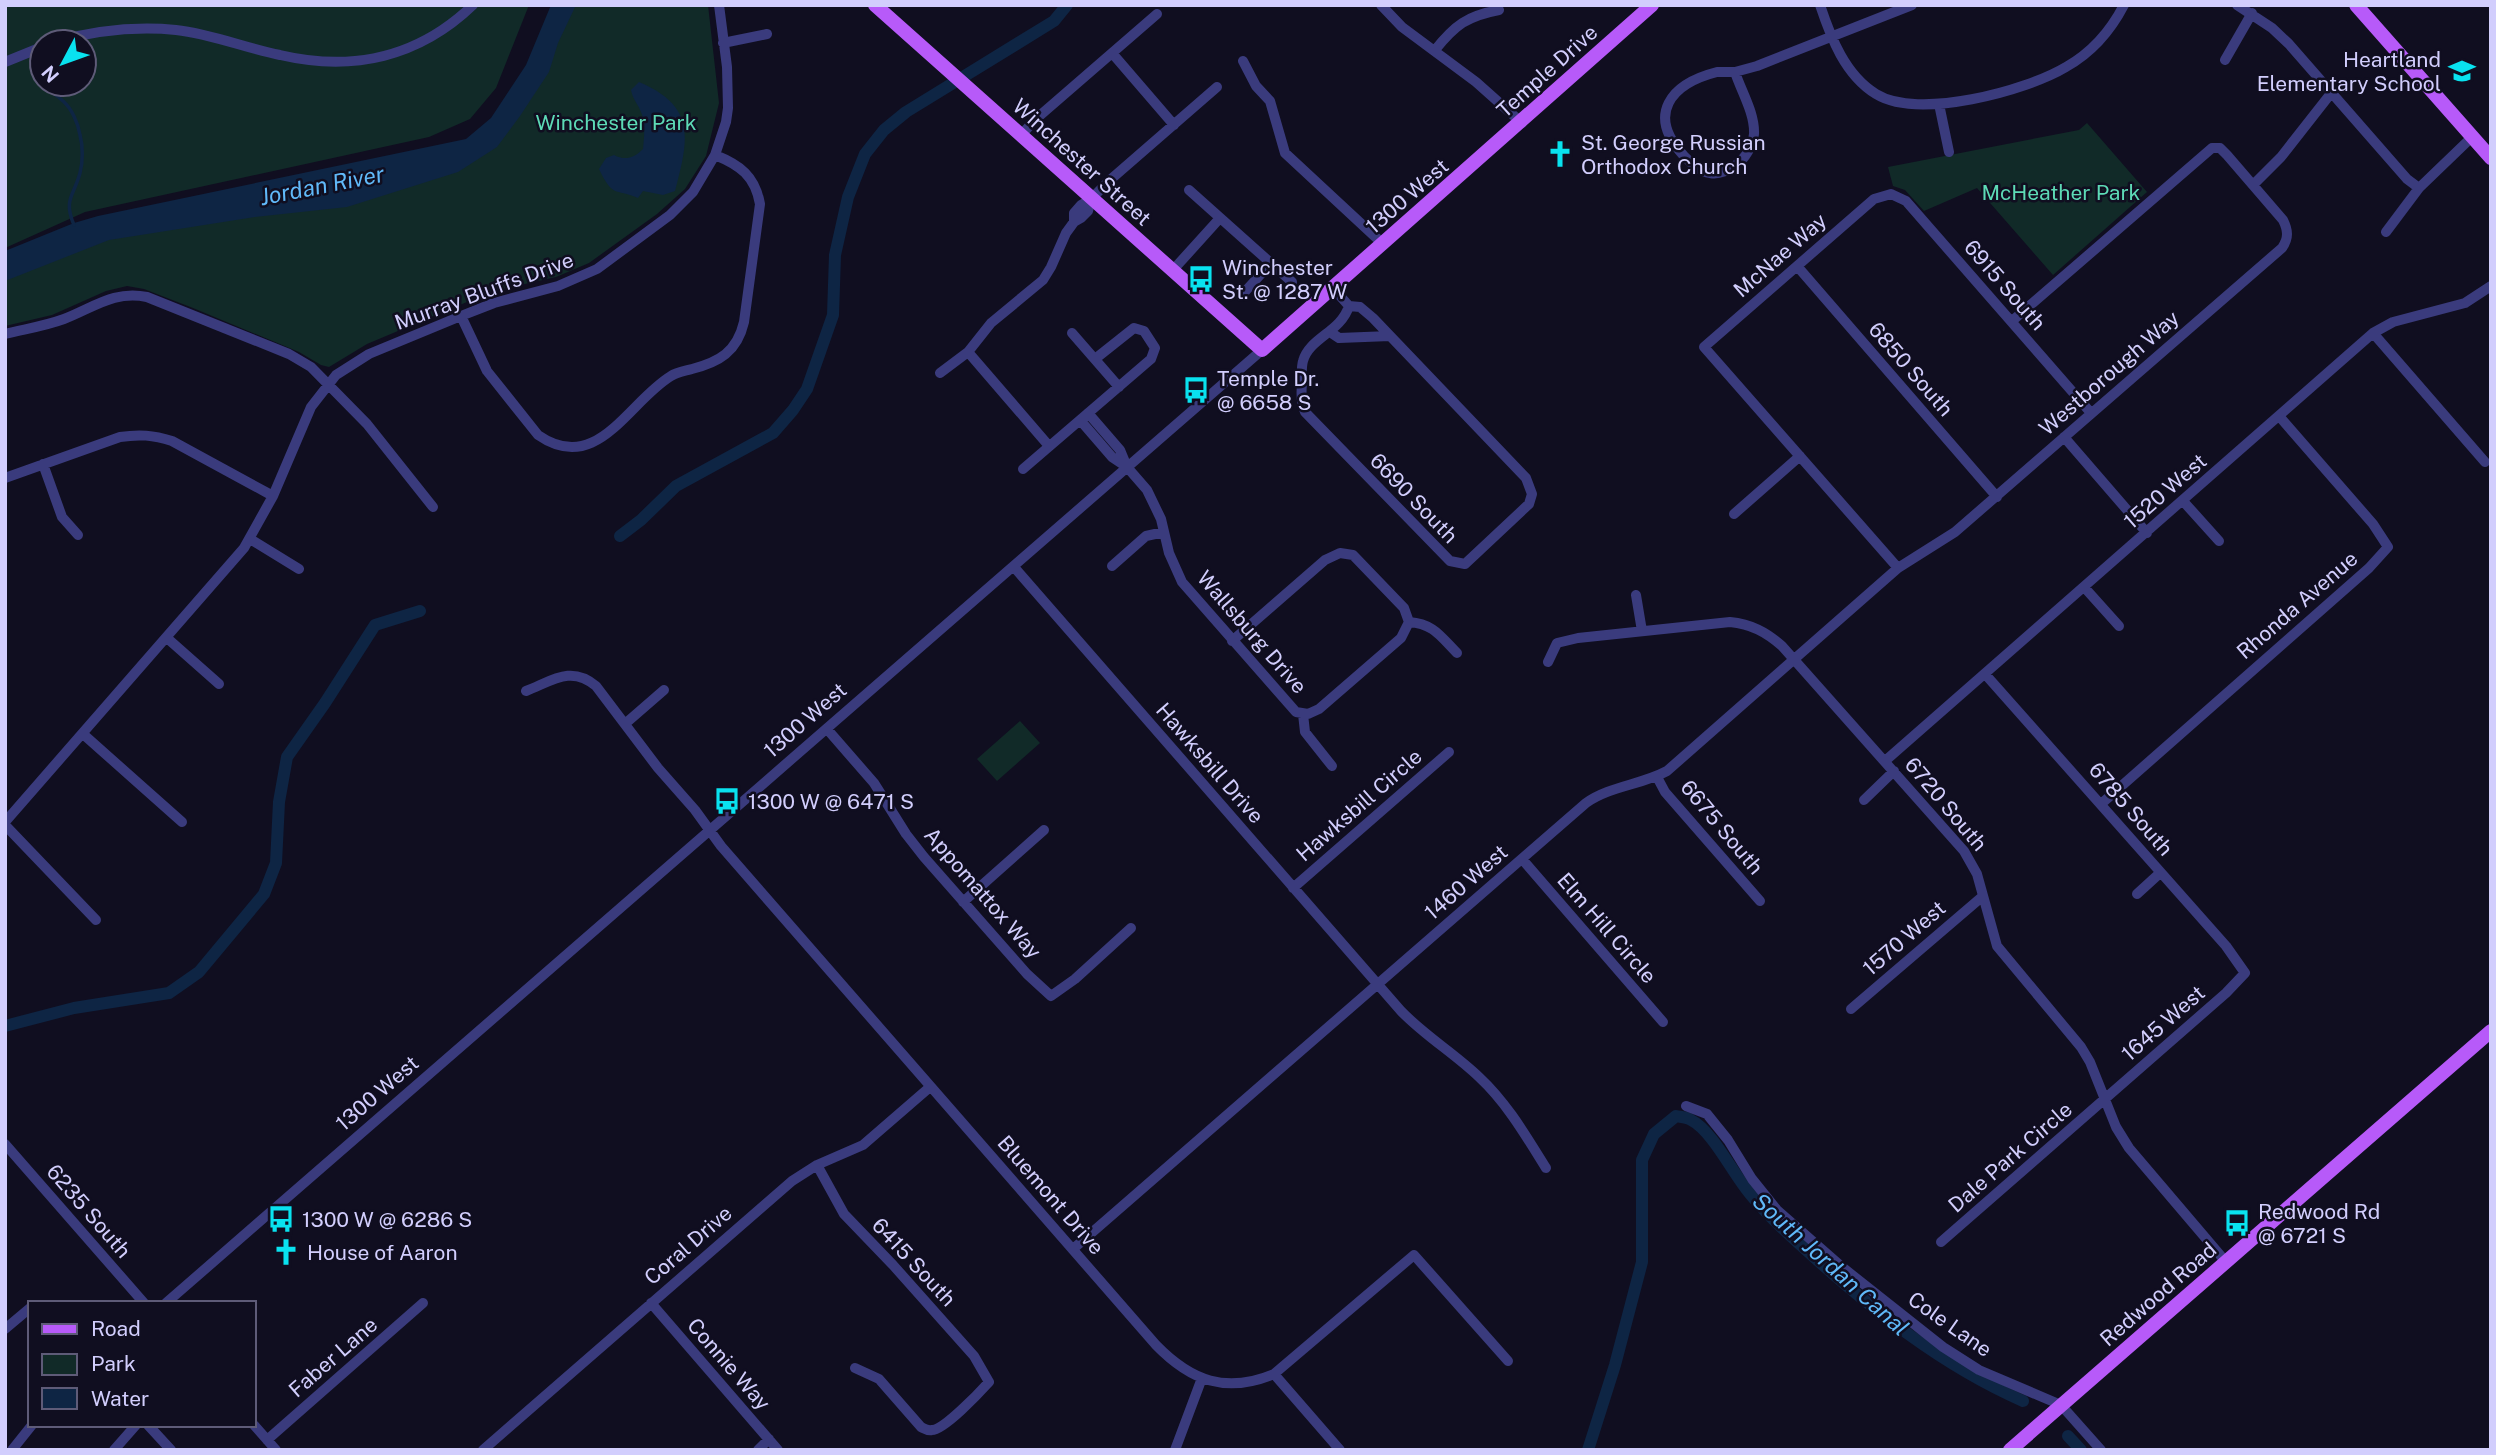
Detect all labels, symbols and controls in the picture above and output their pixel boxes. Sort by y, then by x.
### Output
street label: Temple Drive [1492,19,1602,123]
north arrow [28,28,98,98]
place label: Heartland Elementary School [2257,47,2441,96]
school or university icon: Heartland Elementary School [2447,56,2477,86]
text: N [37,61,63,87]
street label: Winchester Street [1008,93,1156,231]
park label: Winchester Park [536,110,697,135]
place label: St. George Russian Orthodox Church [1581,130,1766,179]
church icon: St. George Russian Orthodox Church [1545,139,1575,169]
street label: 1300 West [1361,153,1453,239]
water label: Jordan River [257,160,387,210]
park label: McHeather Park [1982,180,2141,205]
street label: McNae Way [1728,208,1832,302]
street label: 6915 South [1959,235,2051,335]
street label: Murray Bluffs Drive [391,247,577,335]
place label: Winchester St. @ 1287 W [1222,255,1347,304]
bus stop icon: Winchester St. @ 1287 W [1186,264,1216,294]
street label: Westborough Way [2034,305,2184,441]
street label: 6850 South [1863,317,1959,421]
place label: Temple Dr. @ 6658 S [1217,366,1319,415]
bus stop icon: Temple Dr. @ 6658 S [1181,375,1211,405]
street label: 6690 South [1365,448,1463,548]
street label: 1520 West [2119,448,2211,534]
street label: Rhonda Avenue [2232,546,2362,664]
street label: Wallsburg Drive [1192,565,1312,699]
street label: 1300 West [759,677,851,763]
street label: Hawksbill Drive [1151,698,1269,828]
street label: Hawksbill Circle [1291,744,1427,866]
street label: 6720 South [1900,752,1992,856]
street label: 6785 South [2084,757,2178,861]
street label: 6675 South [1675,775,1769,879]
bus stop icon: 1300 W @ 6471 S [712,786,742,816]
place label: 1300 W @ 6471 S [748,789,914,814]
street label: Appomattox Way [919,822,1047,964]
street label: 1460 West [1419,839,1513,925]
street label: Elm Hill Circle [1552,868,1662,988]
street label: 1570 West [1858,895,1950,981]
street label: 1645 West [2116,980,2210,1066]
street label: 1300 West [331,1050,423,1136]
street label: Dale Park Circle [1943,1097,2077,1217]
street label: Bluemont Drive [993,1130,1109,1260]
street label: 6235 South [42,1159,136,1263]
water label: South Jordan Canal [1747,1187,1915,1341]
place label: Redwood Rd @ 6721 S [2258,1199,2380,1248]
street label: Coral Drive [639,1200,737,1290]
bus stop icon: 1300 W @ 6286 S [266,1204,296,1234]
place label: 1300 W @ 6286 S [302,1207,472,1232]
bus stop icon: Redwood Rd @ 6721 S [2222,1208,2252,1238]
street label: 6415 South [867,1213,961,1311]
church icon: House of Aaron [271,1237,301,1267]
street label: Redwood Road [2095,1237,2221,1351]
place label: House of Aaron [307,1240,458,1265]
street label: Cole Lane [1903,1286,1997,1362]
legend [28,1301,256,1427]
street label: Faber Lane [284,1312,382,1402]
street label: Connie Way [682,1313,776,1415]
text: Road [91,1316,141,1341]
text: Park [91,1351,136,1376]
text: Water [91,1386,149,1411]

